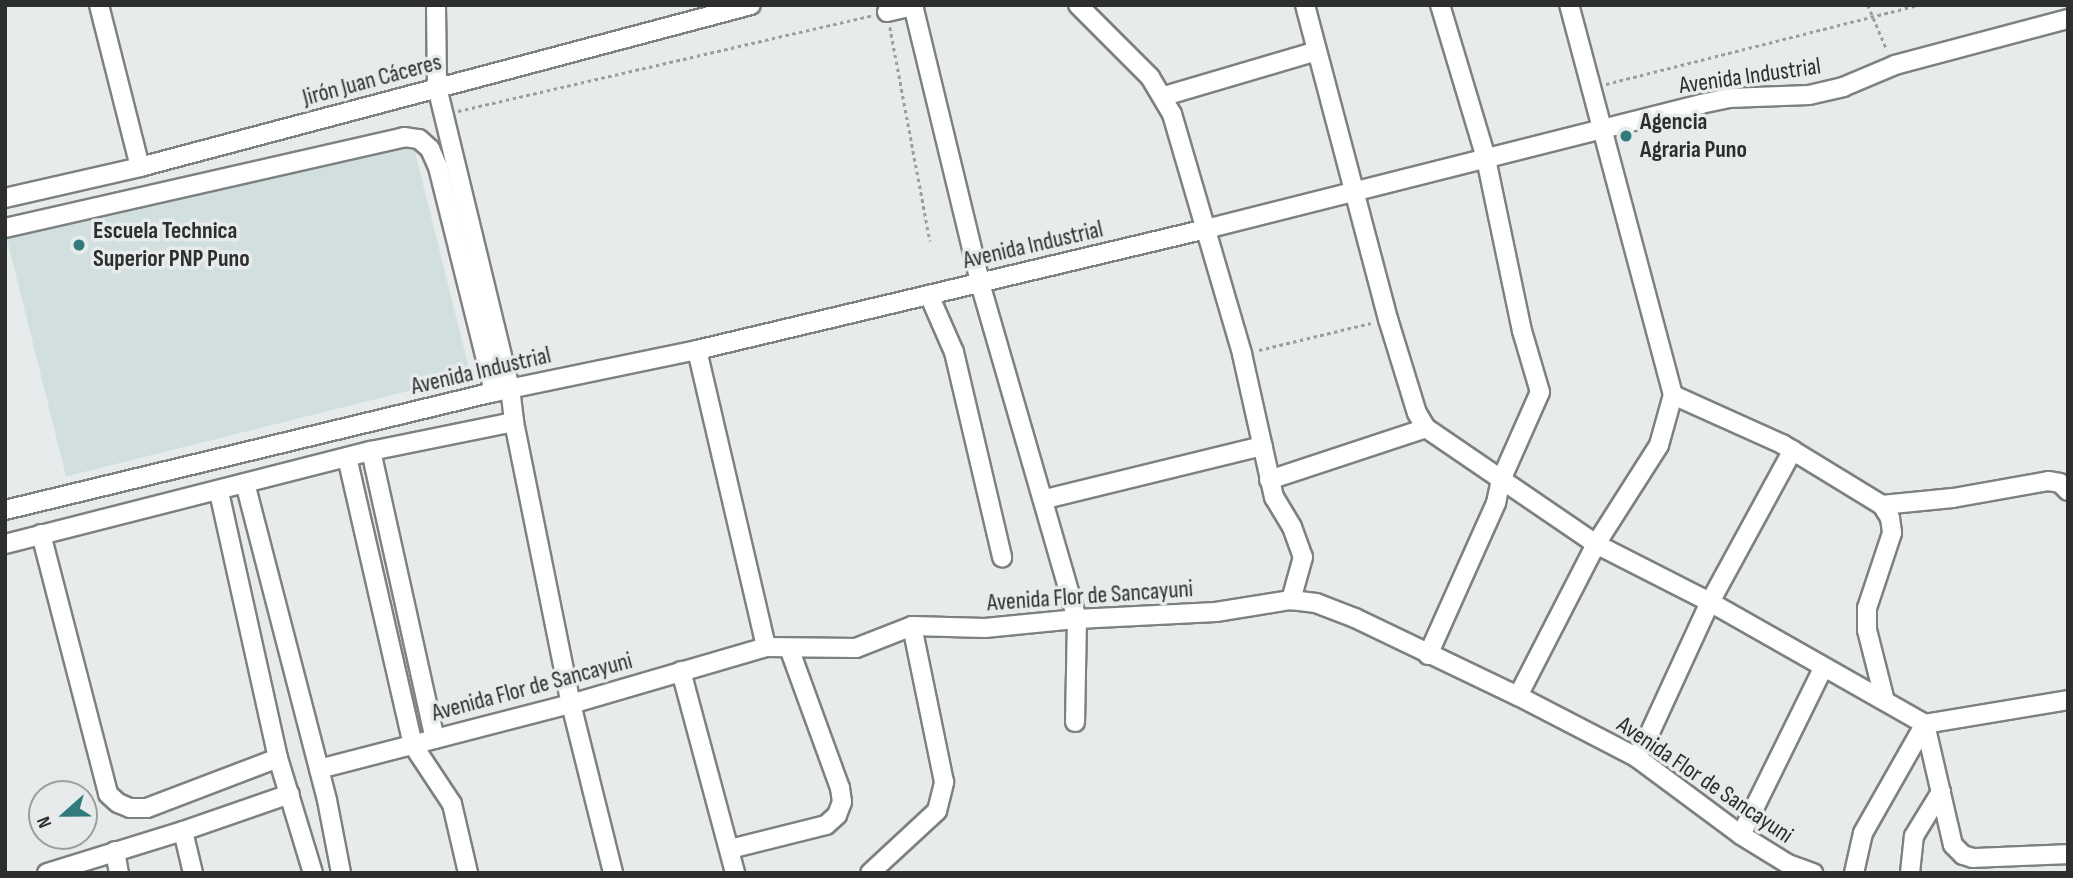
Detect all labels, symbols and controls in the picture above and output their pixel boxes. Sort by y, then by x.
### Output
street label: Jirón Juan Cáceres [299,48,445,112]
street label: Avenida Industrial [1677,52,1823,100]
place label: Agencia Agraria Puno [1640,108,1747,164]
marker: Agencia Agraria Puno [1618,128,1634,144]
street label: Avenida Industrial [960,215,1106,275]
place label: Escuela Technica Superior PNP Puno [93,217,250,273]
marker: Escuela Technica Superior PNP Puno [71,237,87,253]
street label: Avenida Industrial [408,341,554,401]
street label: Avenida Flor de Sancayuni [986,574,1194,618]
street label: Avenida Flor de Sancayuni [429,646,635,728]
street label: Avenida Flor de Sancayuni [1611,710,1799,850]
north arrow [28,780,98,850]
text: N [32,813,57,831]

